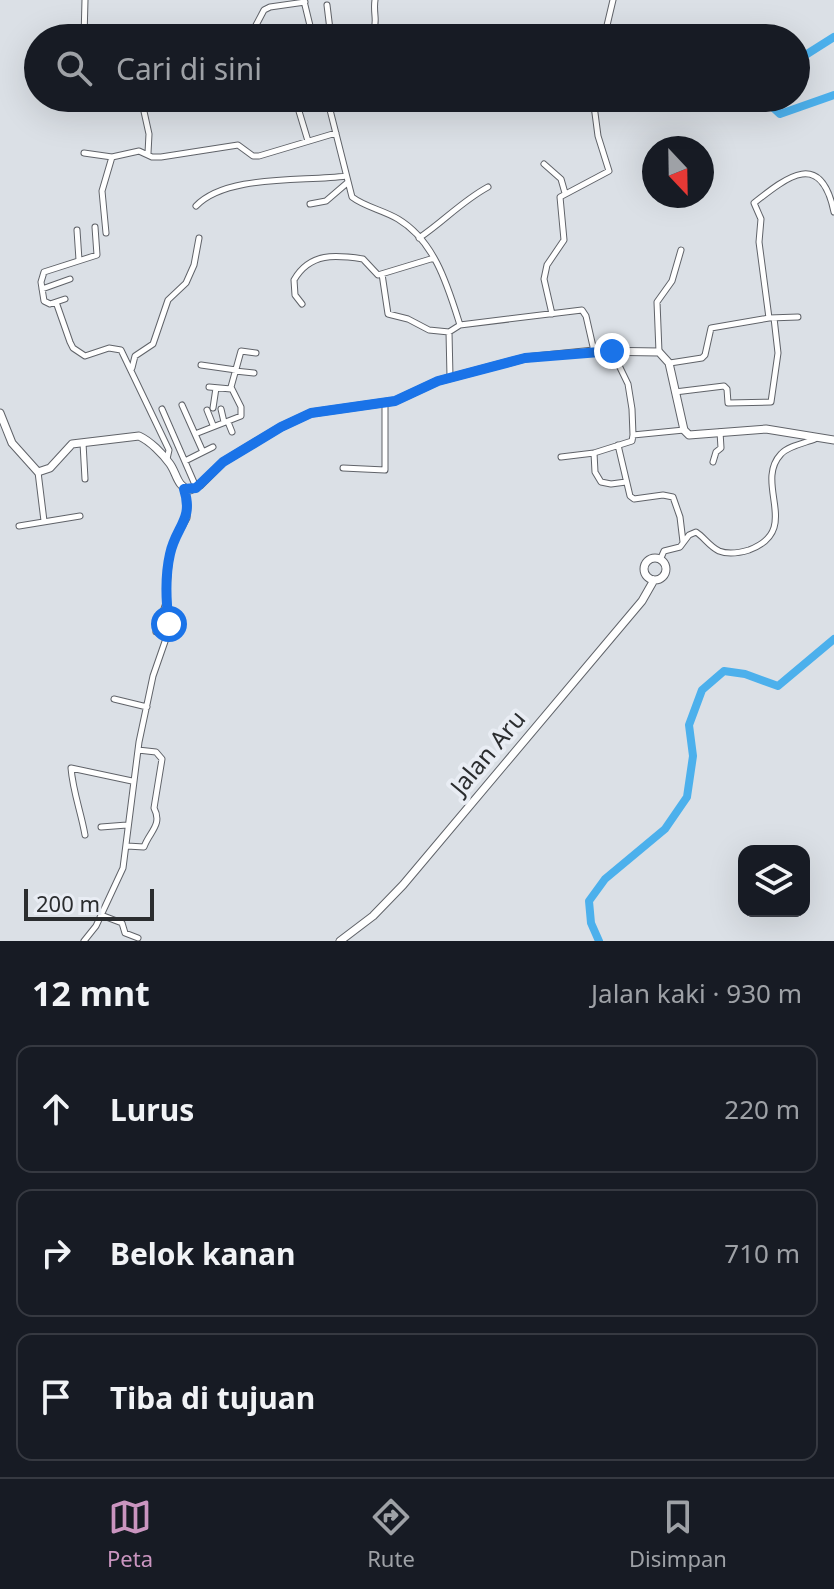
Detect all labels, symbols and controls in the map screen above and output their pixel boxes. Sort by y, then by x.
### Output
search box [24,24,810,112]
icon: search [52,46,96,90]
text: Cari di sini [116,48,262,89]
north arrow [642,136,714,208]
route end [594,333,630,369]
route start [151,606,187,642]
street label: Jalan Aru [441,703,532,803]
map controls [738,845,810,917]
button: layers [738,845,810,917]
scale bar [24,885,154,921]
text: 200 m [36,888,100,918]
text: 12 mnt [32,970,150,1016]
text: Jalan kaki · 930 m [591,975,802,1011]
icon: ahead [34,1087,78,1131]
text: Lurus [110,1089,194,1130]
text: 220 m [724,1091,800,1127]
icon: right [34,1231,78,1275]
text: Belok kanan [110,1233,296,1274]
text: 710 m [724,1235,800,1271]
icon: arrive [34,1375,78,1419]
text: Tiba di tujuan [110,1377,315,1418]
tab: Peta [107,1495,153,1573]
tab: Rute [367,1495,415,1573]
tab: Disimpan [629,1495,727,1573]

